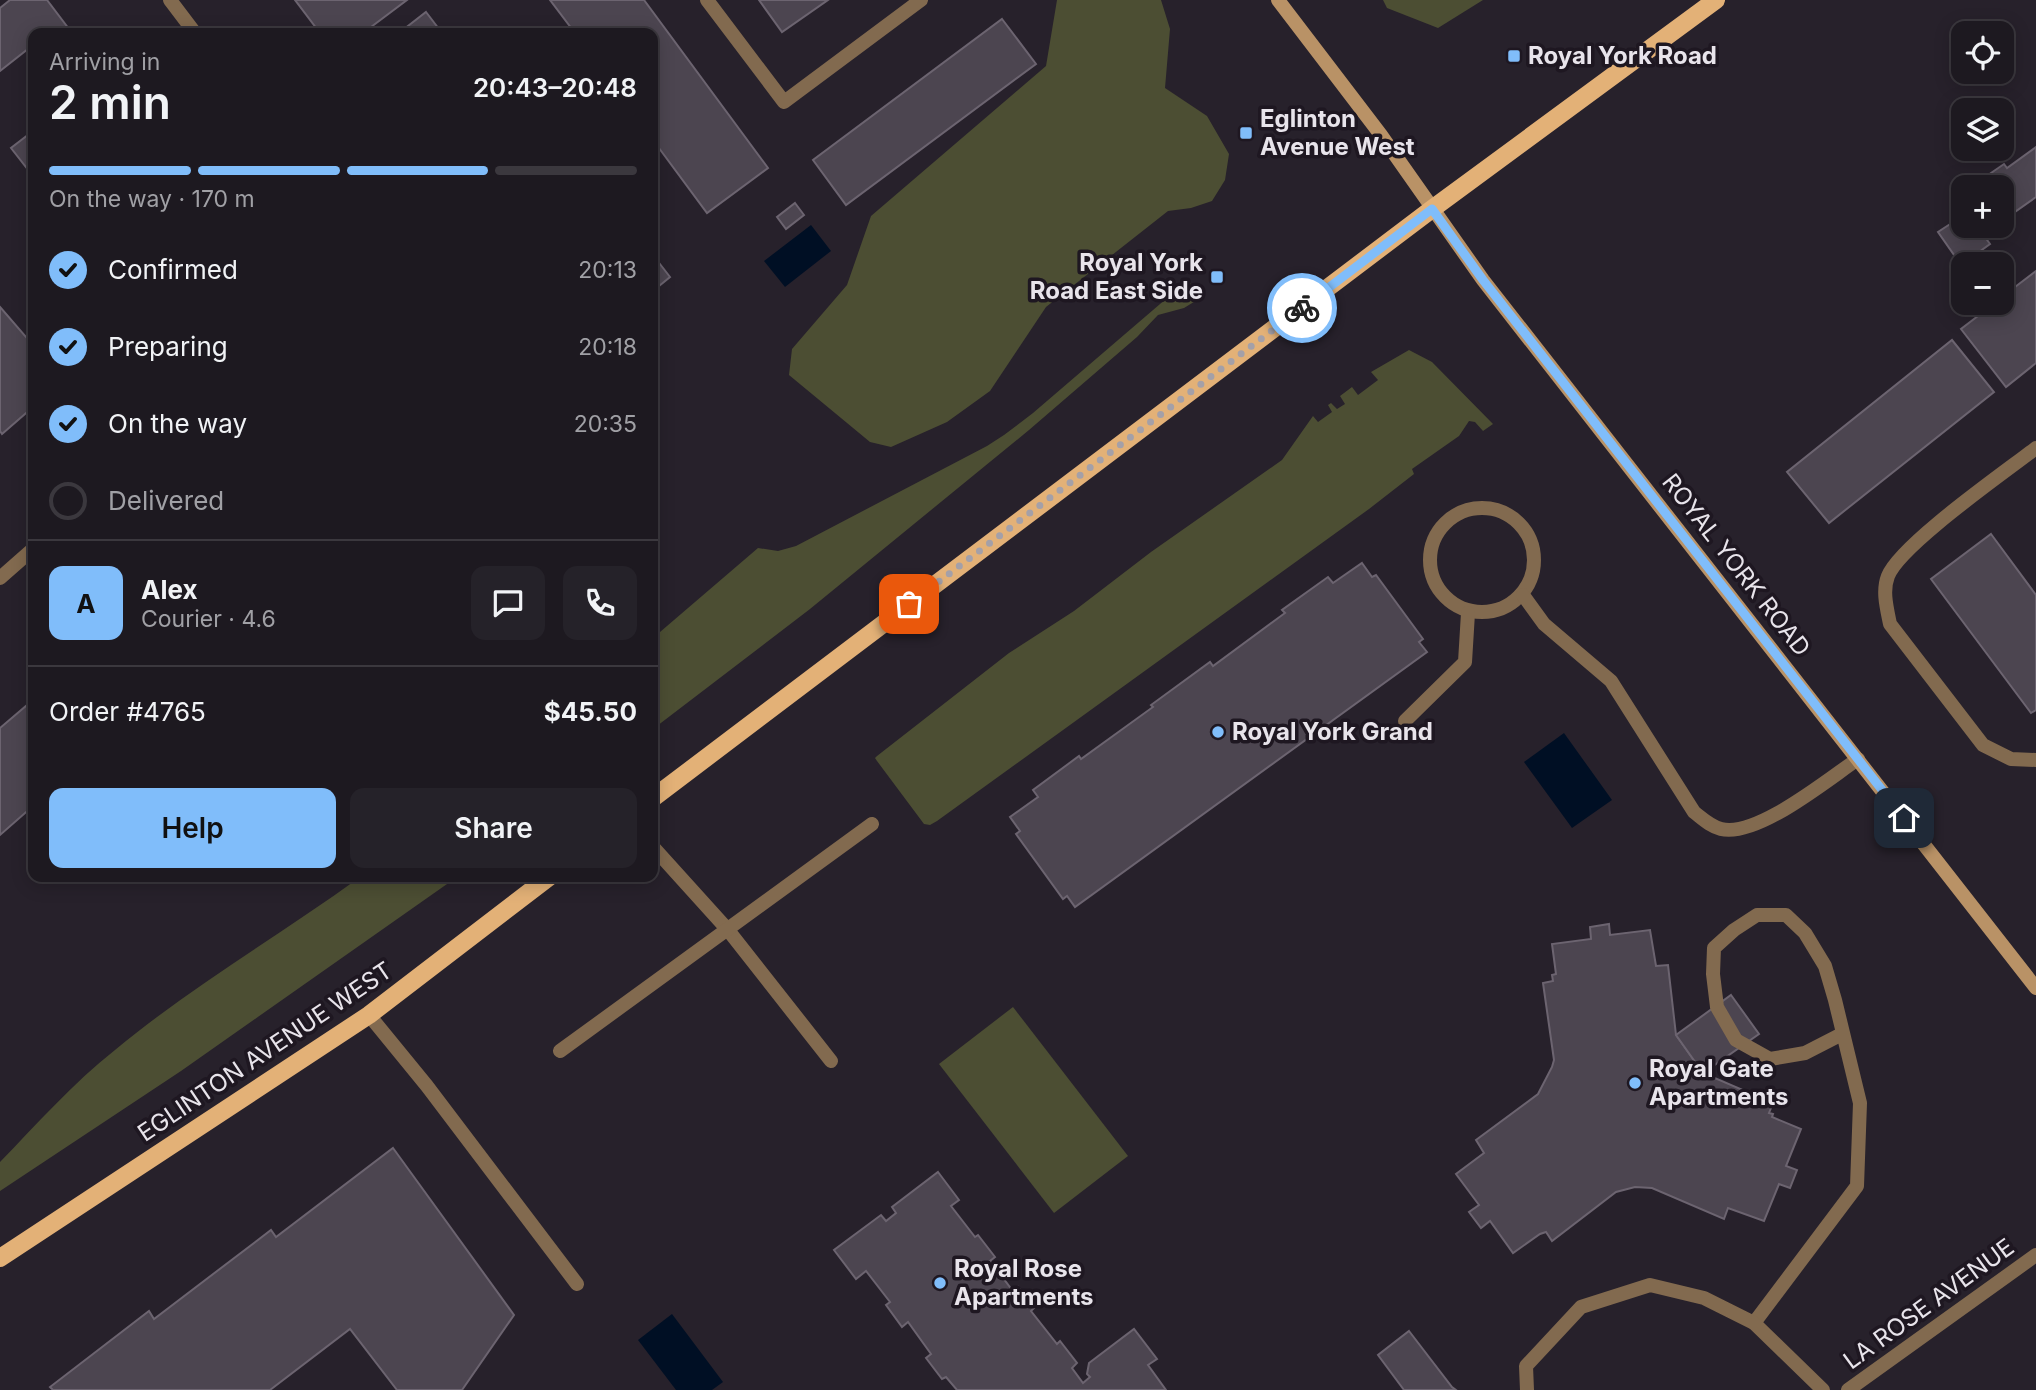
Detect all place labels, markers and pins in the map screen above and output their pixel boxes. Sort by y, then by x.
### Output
place label: Royal York Road [1528,41,1717,70]
marker: Royal York Road [1506,48,1522,64]
place label: Eglinton Avenue West [1260,104,1415,161]
marker: Eglinton Avenue West [1238,125,1254,141]
place label: Royal York Road East Side [1030,248,1203,305]
marker: Royal York Road East Side [1209,269,1225,285]
pin [879,574,939,634]
place label: Royal York Grand [1232,717,1433,746]
marker: Royal York Grand [1210,724,1226,740]
pin [1874,788,1934,848]
place label: Royal Gate Apartments [1649,1054,1788,1111]
marker: Royal Gate Apartments [1627,1075,1643,1091]
place label: Royal Rose Apartments [954,1254,1093,1311]
marker: Royal Rose Apartments [932,1275,948,1291]

